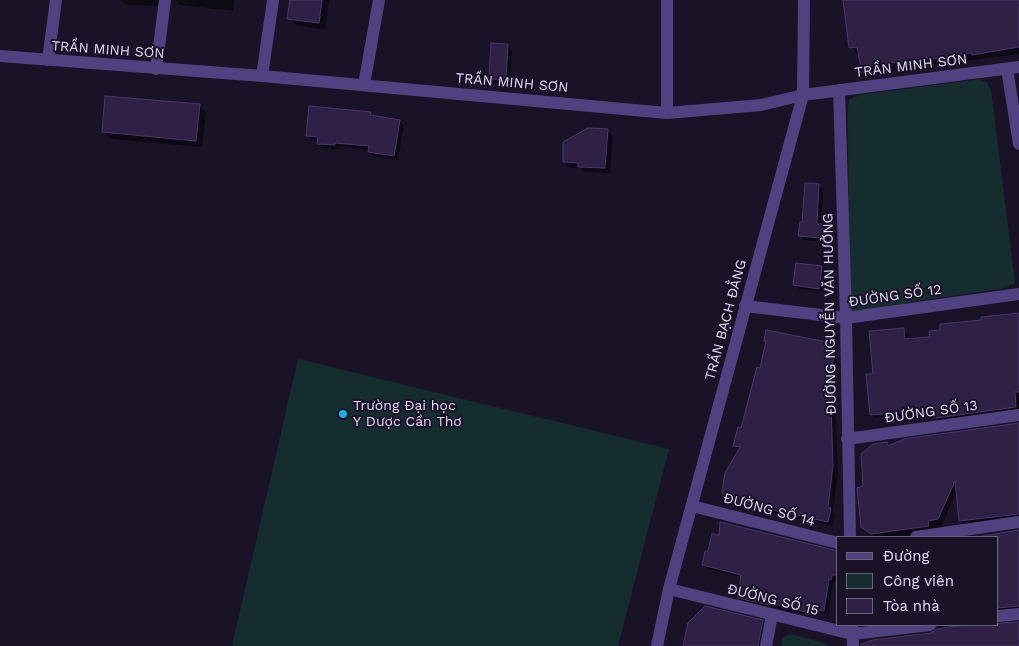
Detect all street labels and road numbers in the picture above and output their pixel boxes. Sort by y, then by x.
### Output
street label: TRẦN MINH SƠN [51,38,165,62]
street label: TRẦN MINH SƠN [854,51,968,81]
street label: TRẦN MINH SƠN [455,70,569,96]
street label: ĐƯỜNG NGUYỄN VĂN HƯỞNG [820,213,840,415]
street label: TRẦN BẠCH ĐẰNG [702,258,750,382]
street label: ĐƯỜNG SỐ 12 [847,281,943,311]
street label: ĐƯỜNG SỐ 13 [883,397,979,427]
street label: ĐƯỜNG SỐ 14 [721,490,817,530]
street label: ĐƯỜNG SỐ 15 [726,581,820,619]

